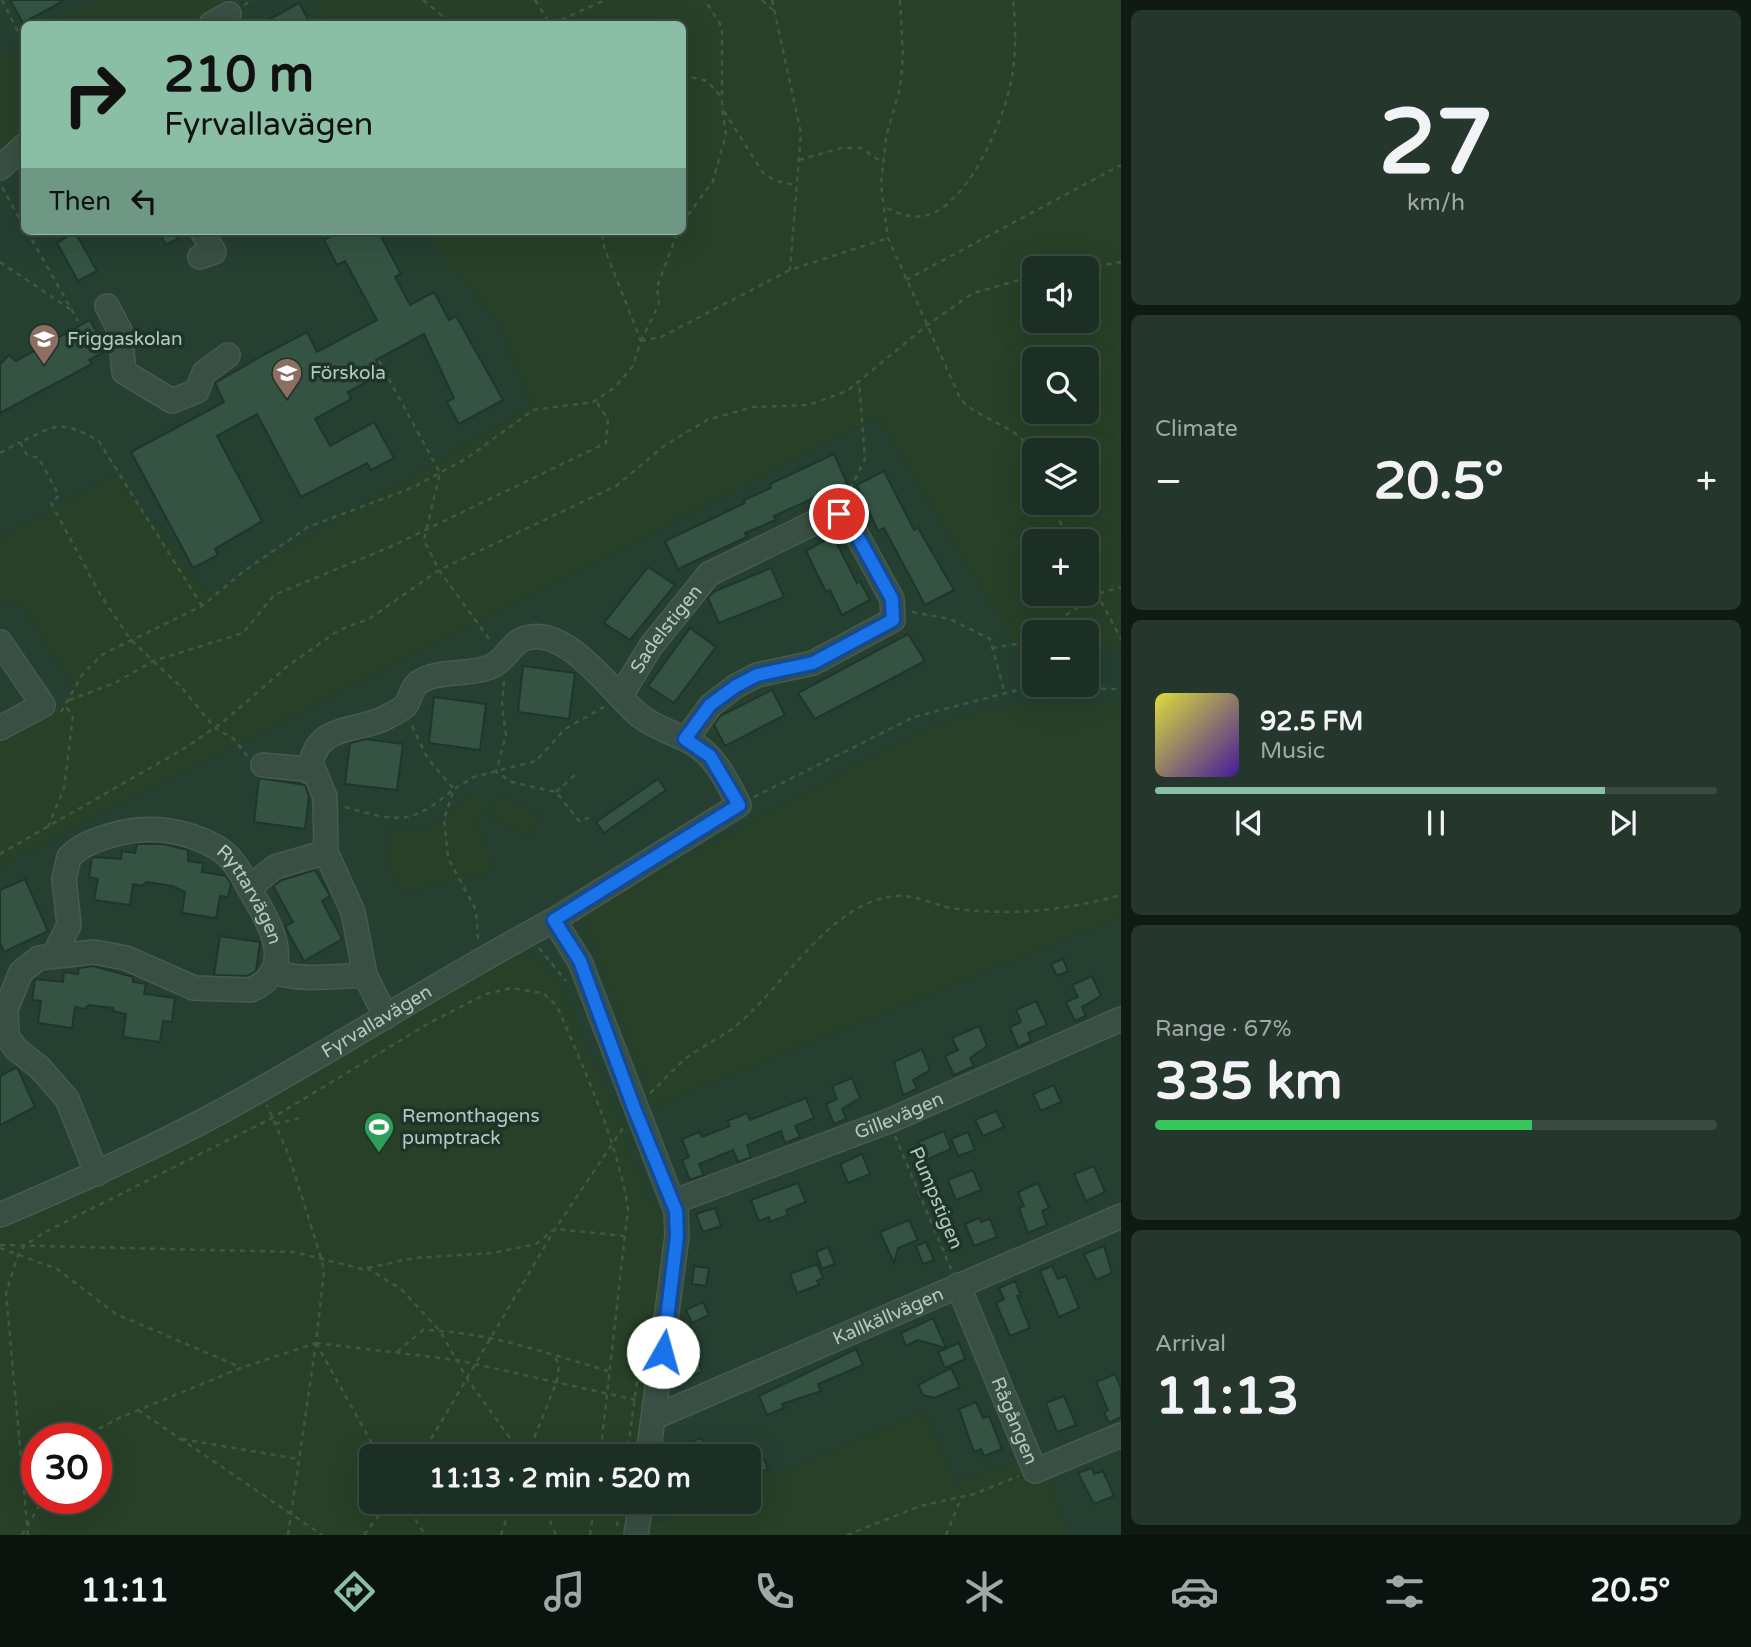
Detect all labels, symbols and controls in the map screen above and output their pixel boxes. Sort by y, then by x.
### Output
text: 210 m [164,46,314,105]
icon: right [49,49,140,140]
text: 27 [1379,88,1493,198]
text: Fyrvallavägen [164,106,373,144]
icon: left [125,182,163,220]
text: Then [49,186,111,217]
text: km/h [1407,189,1465,217]
map controls [1022,256,1099,697]
button: sound [1022,256,1099,333]
school or university icon: Friggaskolan [27,322,61,366]
place label: Friggaskolan [67,328,183,350]
button: search [1022,347,1099,424]
school or university icon: Förskola [270,356,304,400]
place label: Förskola [310,362,386,384]
text: Climate [1155,415,1238,443]
button: layers [1022,438,1099,515]
text: 20.5° [1374,450,1504,513]
text: − [1155,459,1182,505]
text: + [1696,459,1717,505]
pin [809,484,869,544]
icon: arrive [820,495,858,533]
button: + [1022,529,1099,606]
street label: Sadelstigen [626,581,707,677]
button: − [1022,620,1099,697]
text: 92.5 FM [1260,706,1363,737]
text: Music [1260,737,1325,765]
icon: previous [1230,804,1268,842]
icon: pause [1417,804,1455,842]
icon: next [1604,804,1642,842]
street label: Ryttarvägen [212,840,286,947]
street label: Fyrvallavägen [318,980,436,1063]
text: Range · 67% [1155,1015,1291,1043]
text: 335 km [1155,1050,1343,1113]
street label: Gillevägen [852,1087,947,1144]
place label: Remonthagens pumptrack [402,1105,540,1149]
sports icon: Remonthagens pumptrack [362,1110,396,1154]
street label: Pumpstigen [905,1144,967,1252]
street label: Kallkällvägen [830,1283,947,1350]
position arrow [626,1315,700,1389]
text: Arrival [1155,1330,1226,1358]
text: 11:13 [1155,1365,1299,1428]
street label: Rågången [986,1374,1042,1468]
speed limit sign: 30 [21,1423,112,1514]
text: 11:13 · 2 min · 520 m [429,1463,691,1494]
icon: directions [330,1567,379,1616]
icon: music [540,1567,589,1616]
icon: phone [750,1567,799,1616]
icon: climate [960,1567,1009,1616]
icon: car [1170,1567,1219,1616]
icon: filters [1380,1567,1429,1616]
text: 11:11 [81,1572,169,1610]
text: 20.5° [1590,1572,1670,1610]

